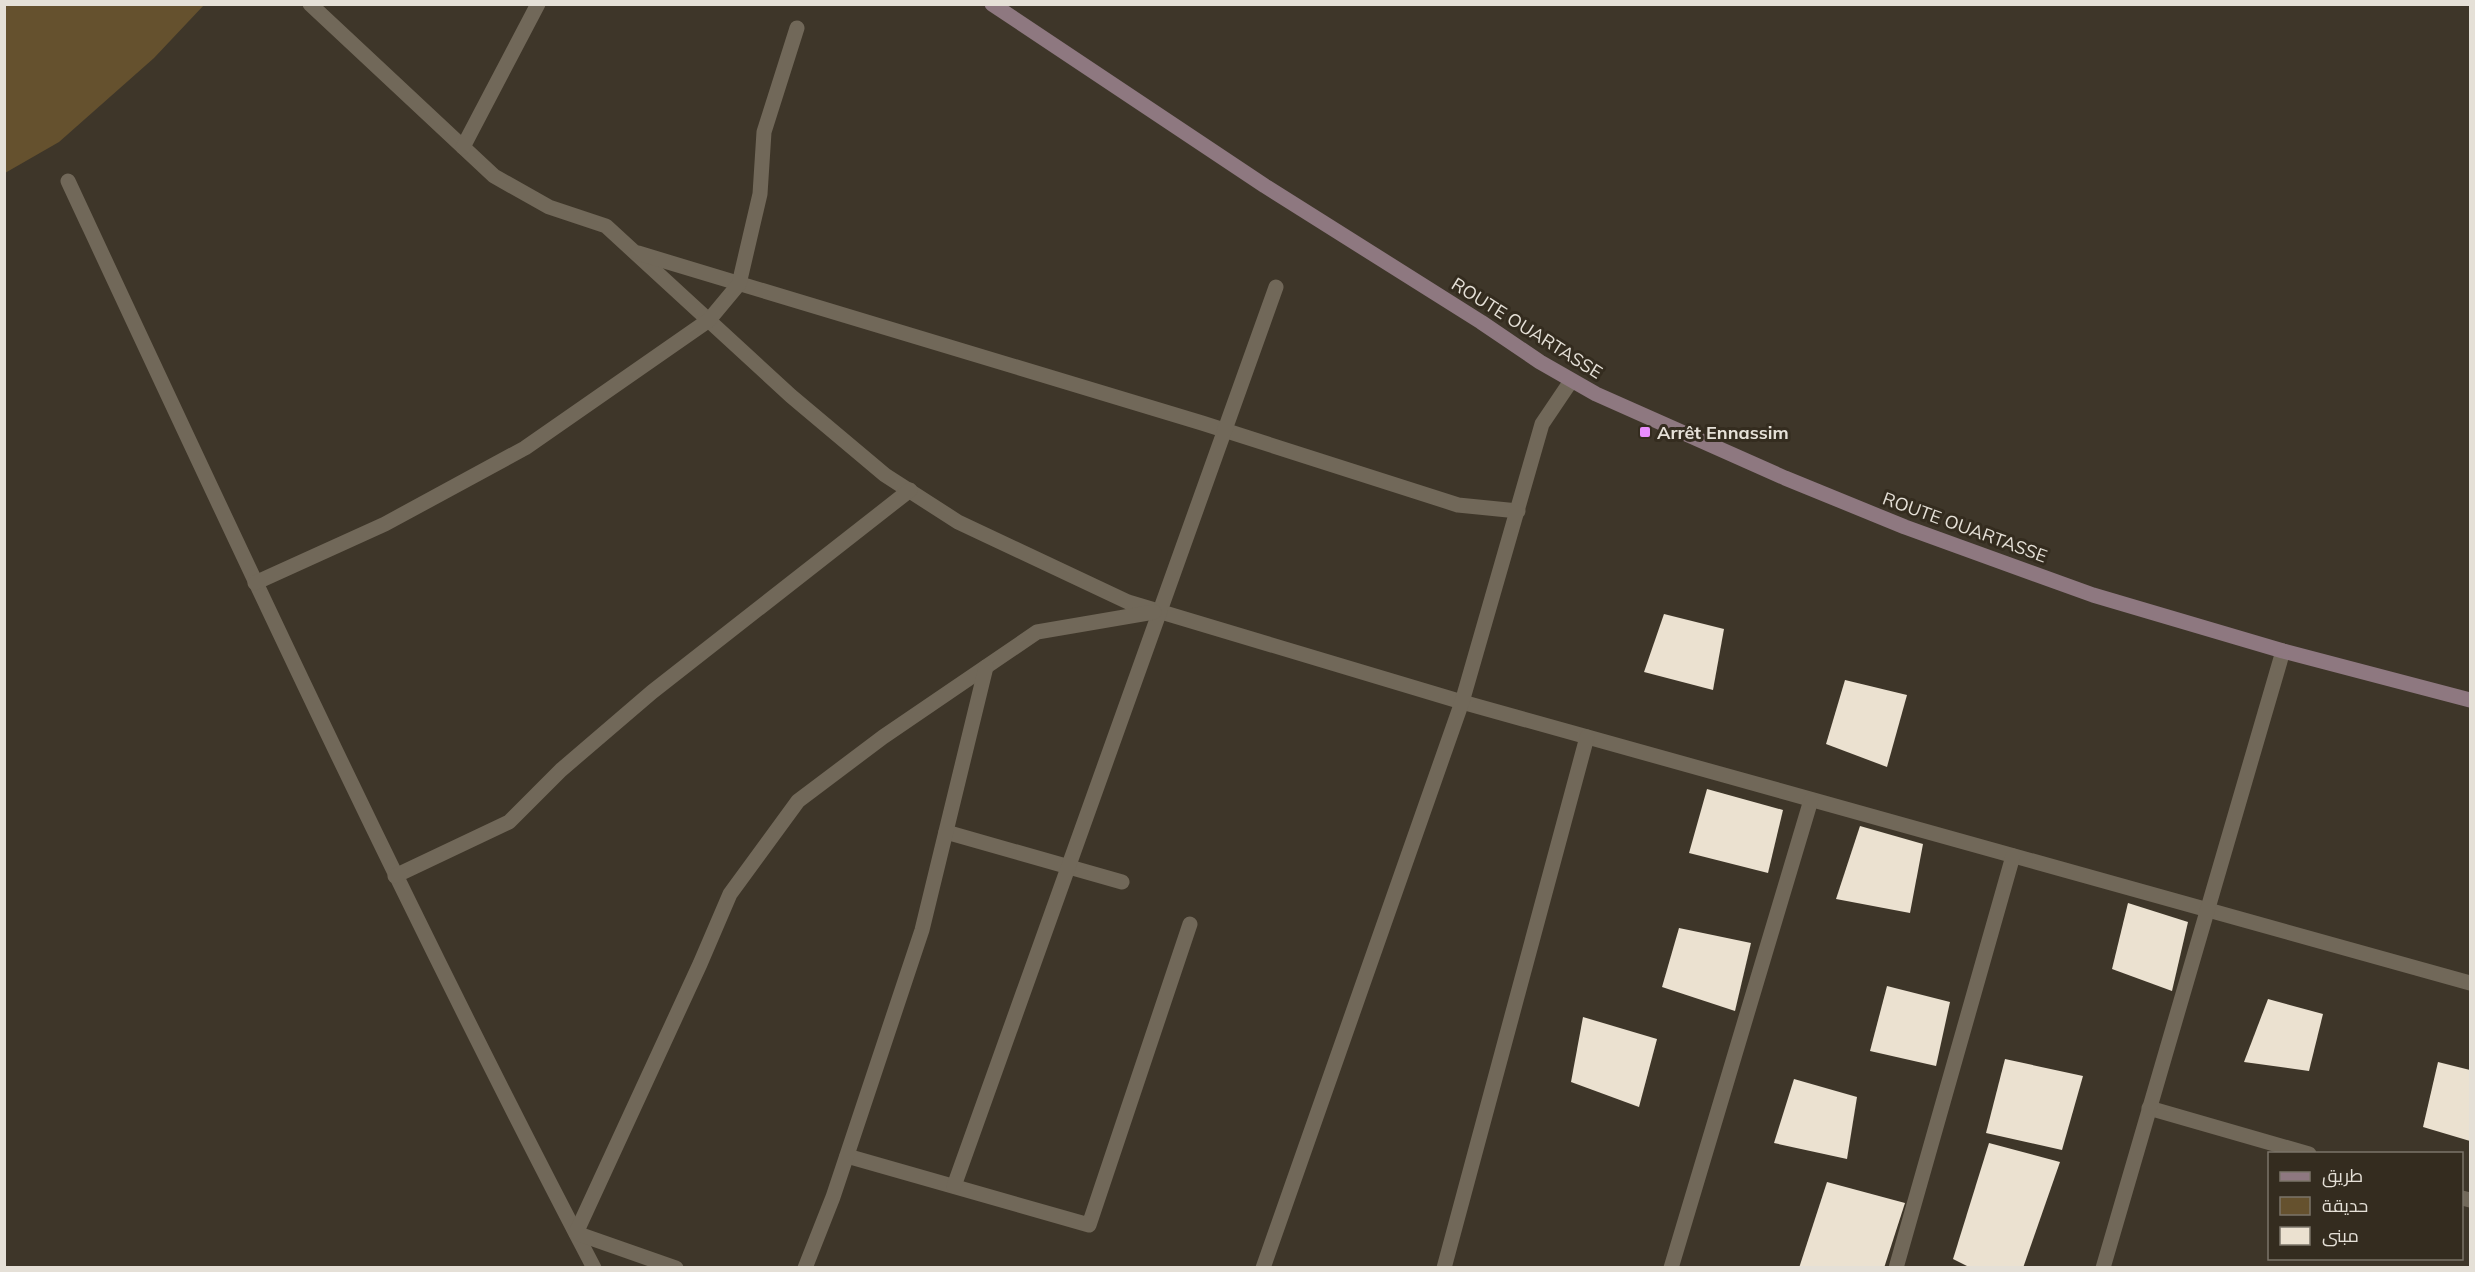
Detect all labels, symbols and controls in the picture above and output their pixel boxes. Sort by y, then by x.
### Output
street label: ROUTE OUARTASSE [1447,272,1607,384]
place label: Arrêt Ennassim [1657,421,1789,444]
marker: Arrêt Ennassim [1638,425,1652,439]
street label: ROUTE OUARTASSE [1880,487,2050,567]
legend [2268,1152,2463,1260]
text: طريق [2322,1164,2363,1188]
text: حديقة [2322,1194,2368,1217]
text: مبنى [2322,1224,2359,1247]

